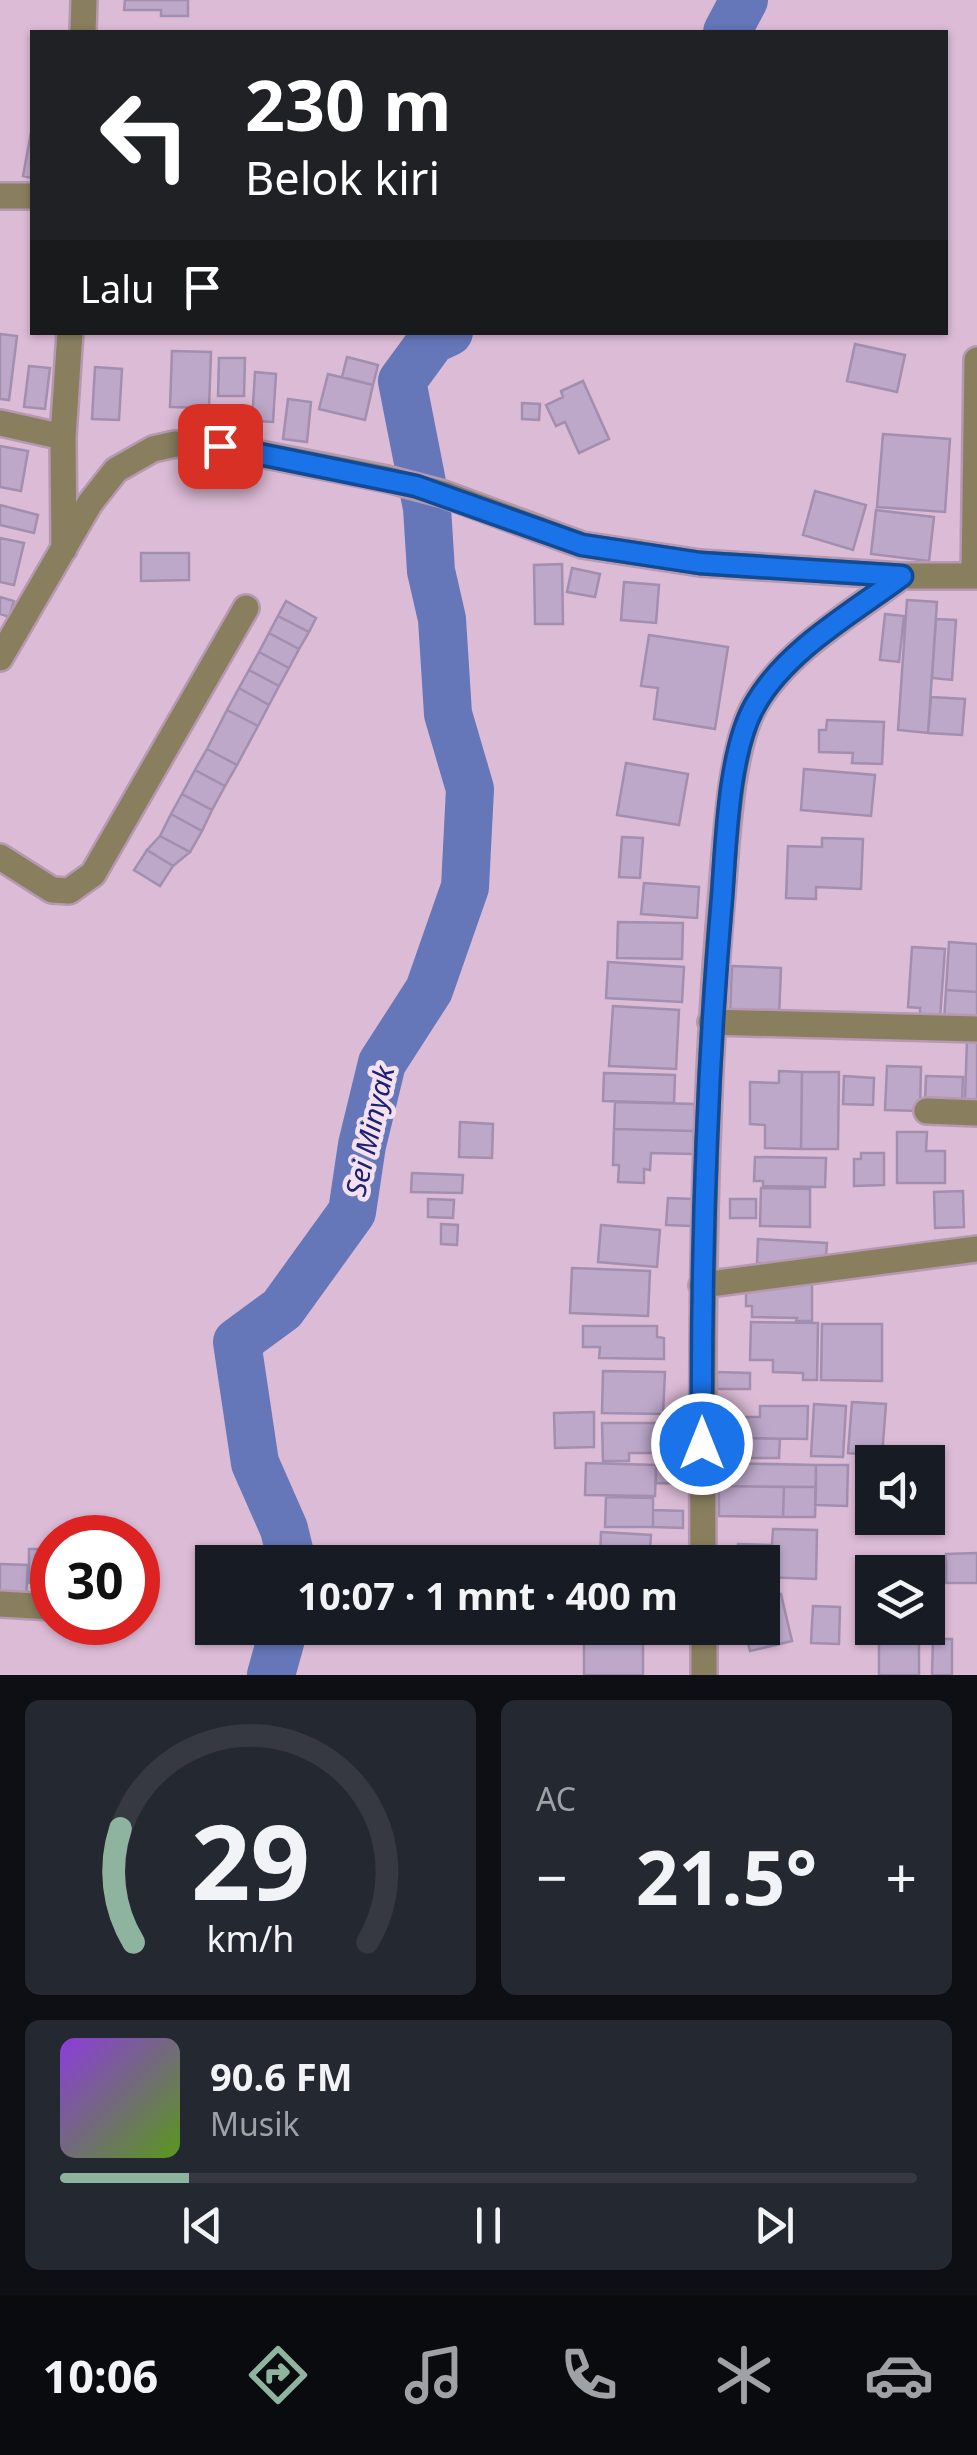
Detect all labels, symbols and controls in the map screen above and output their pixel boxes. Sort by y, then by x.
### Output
text: 230 m [245,56,452,152]
icon: left [80,70,210,200]
text: Belok kiri [245,147,440,208]
icon: arrive [175,260,230,315]
text: Lalu [80,262,155,314]
pin [178,404,263,489]
icon: arrive [193,419,248,474]
water label: Sei Minyak [336,1061,403,1200]
position arrow [650,1392,754,1496]
map controls [855,1445,945,1645]
button: sound [855,1445,945,1535]
speed limit sign: 30 [30,1515,160,1645]
button: layers [855,1555,945,1645]
text: 10:07 · 1 mnt · 400 m [297,1569,678,1621]
text: AC [536,1777,576,1820]
text: 29 [191,1789,310,1930]
text: 21.5° [636,1825,817,1927]
text: − [536,1839,567,1914]
text: + [886,1839,917,1914]
text: km/h [207,1914,294,1962]
text: 90.6 FM [210,2050,352,2102]
text: Musik [210,2102,299,2145]
icon: previous [175,2198,230,2253]
icon: pause [461,2198,516,2253]
icon: next [747,2198,802,2253]
icon: directions [243,2340,313,2410]
icon: music [399,2340,469,2410]
icon: phone [554,2340,624,2410]
icon: climate [709,2340,779,2410]
icon: car [864,2340,934,2410]
text: 10:06 [43,2345,158,2406]

